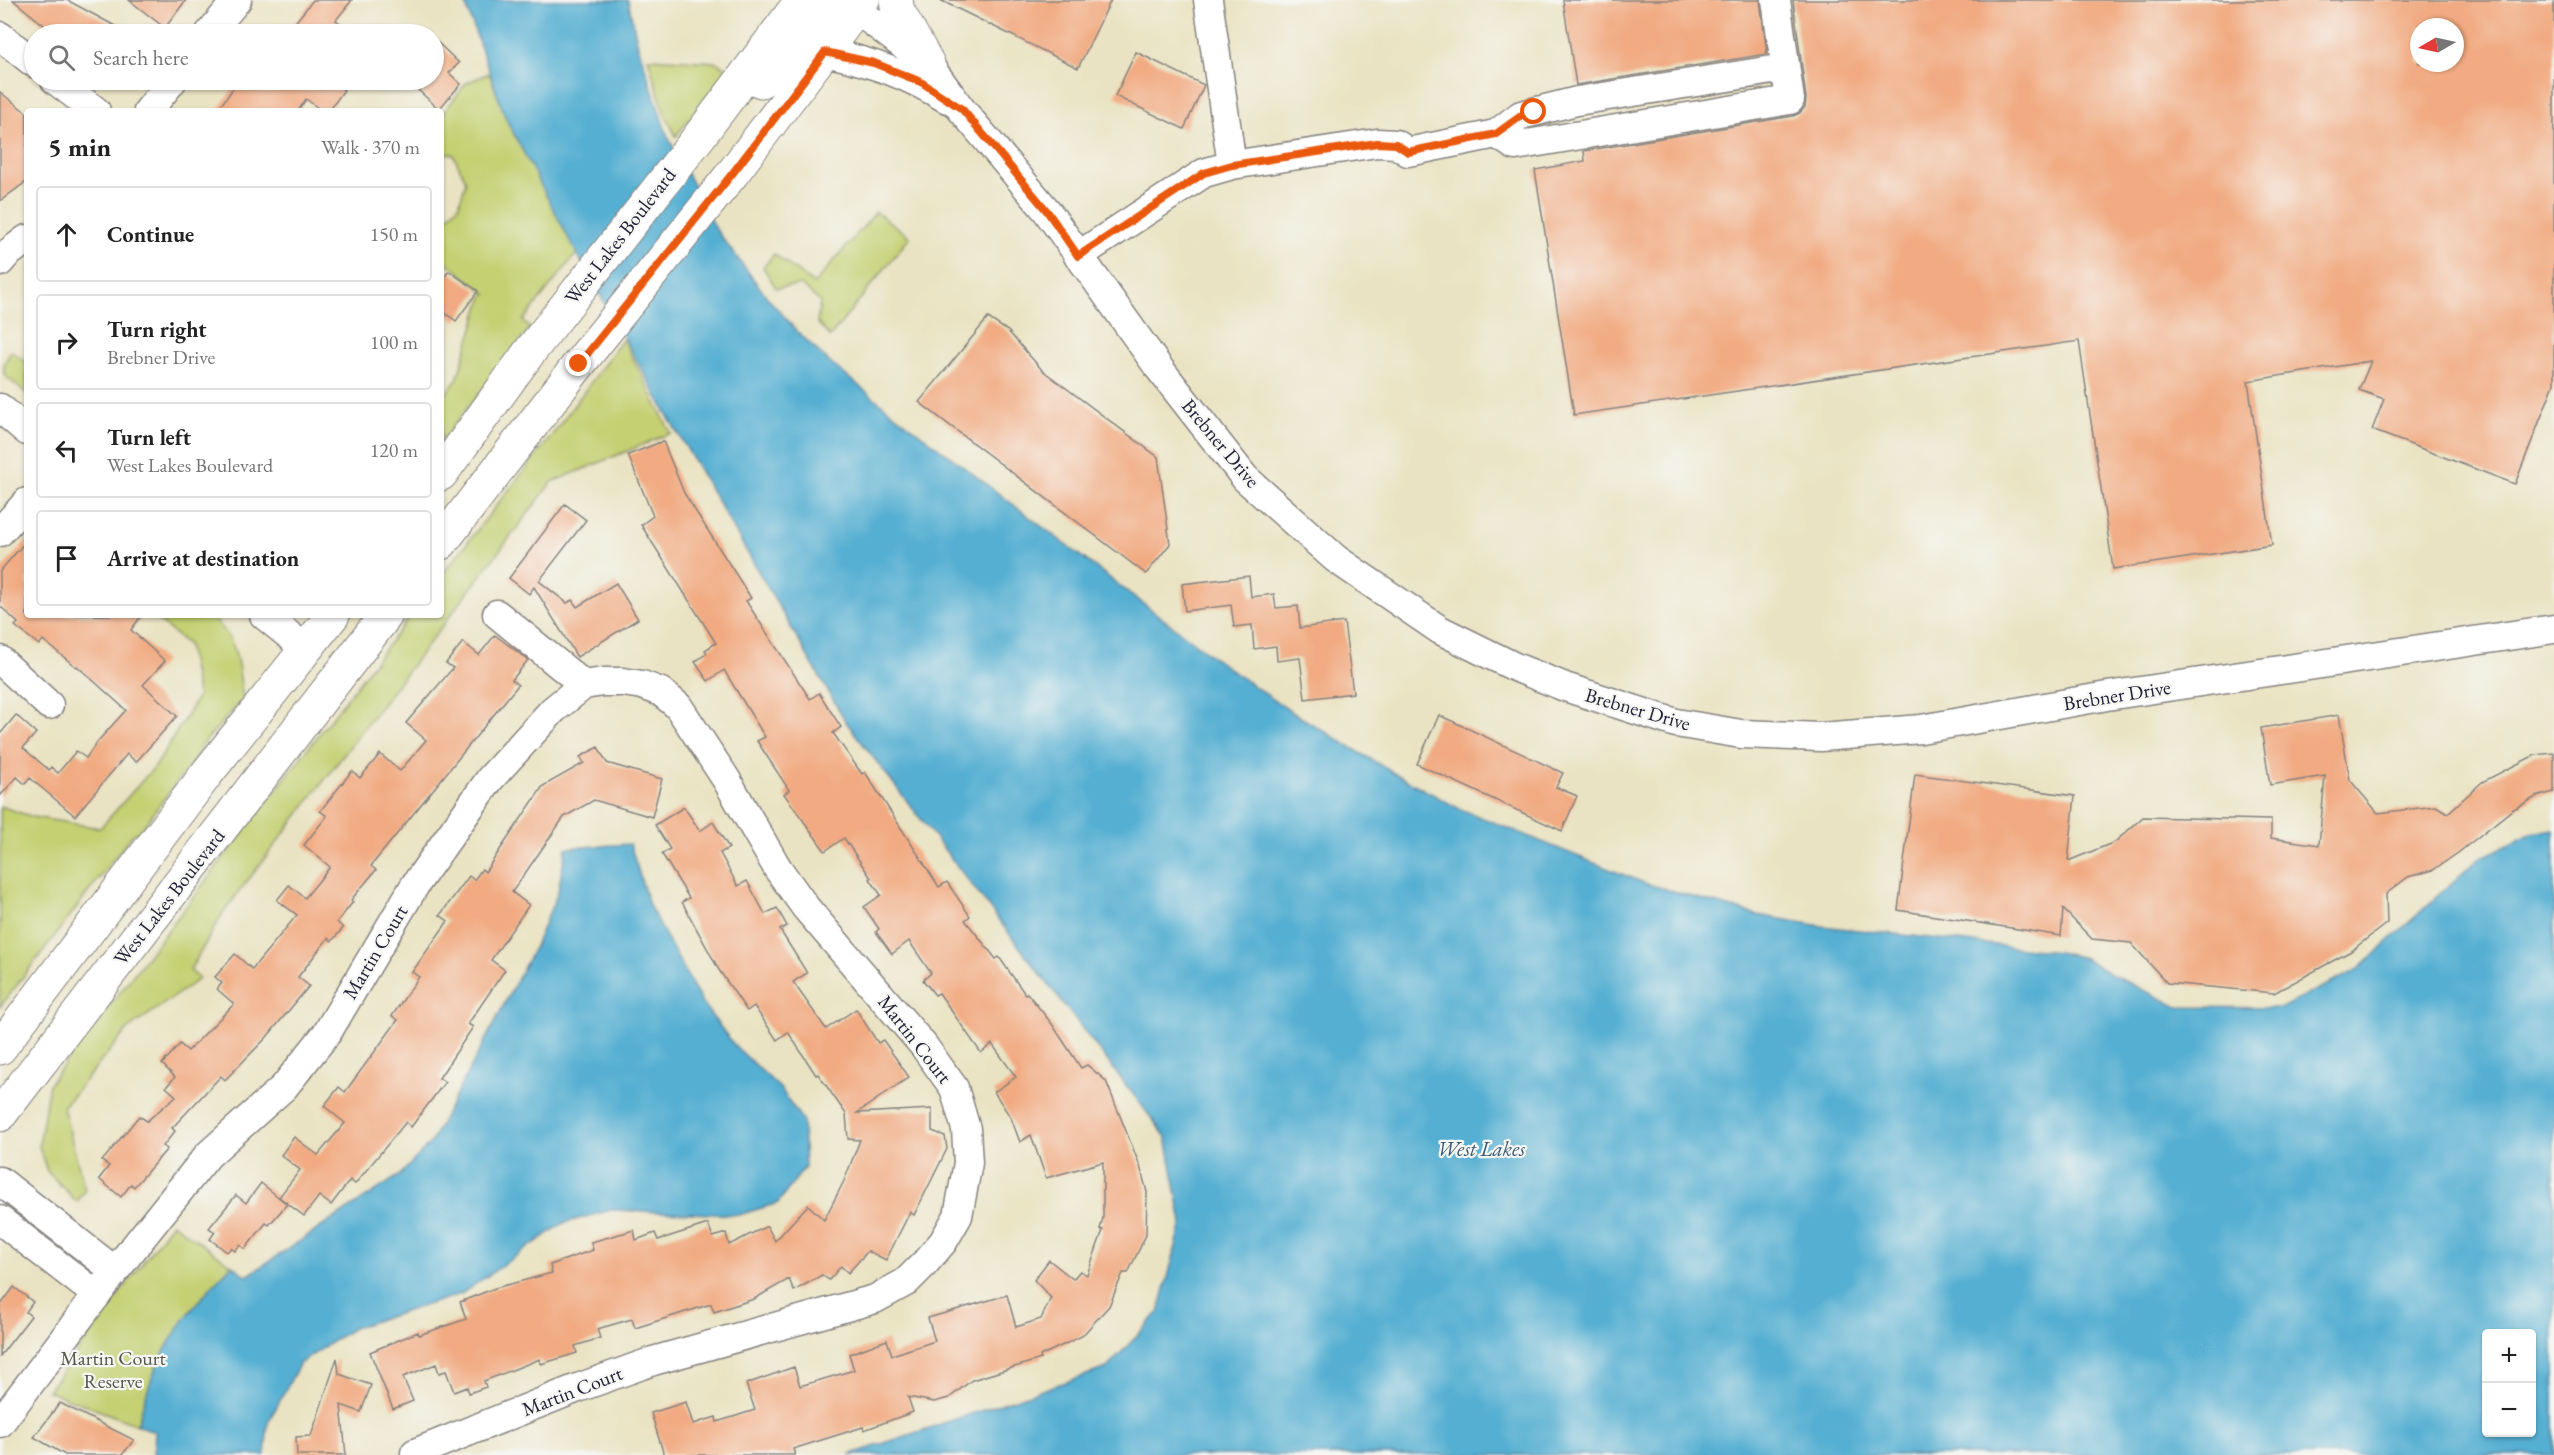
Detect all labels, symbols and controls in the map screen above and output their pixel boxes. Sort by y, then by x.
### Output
north arrow [2410,18,2464,72]
search box [24,24,444,90]
icon: search [45,41,78,74]
text: Search here [93,43,188,72]
route start [1520,98,1546,124]
text: 5 min [48,130,111,164]
text: Walk · 370 m [321,134,420,160]
street label: West Lakes Boulevard [559,162,682,309]
icon: ahead [50,218,83,251]
text: Continue [107,220,194,249]
text: 150 m [370,221,418,247]
text: Turn right [107,315,206,344]
icon: right [50,326,83,359]
text: 100 m [370,329,418,355]
text: Brebner Drive [107,344,215,370]
route end [565,350,591,376]
street label: Brebner Drive [1176,393,1266,493]
text: Turn left [107,423,191,452]
icon: left [50,434,83,467]
text: 120 m [370,437,418,463]
text: West Lakes Boulevard [107,452,273,478]
icon: arrive [50,542,83,575]
text: Arrive at destination [107,544,299,573]
street label: Brebner Drive [2061,674,2173,716]
street label: Brebner Drive [1582,682,1694,736]
street label: West Lakes Boulevard [108,823,231,970]
street label: Martin Court [337,899,414,1004]
street label: Martin Court [872,989,958,1089]
water label: West Lakes [1437,1135,1525,1162]
map controls [2482,1329,2536,1437]
button: + [2482,1329,2536,1383]
park label: Martin Court Reserve [60,1345,167,1394]
street label: Martin Court [518,1360,627,1422]
button: − [2482,1383,2536,1437]

